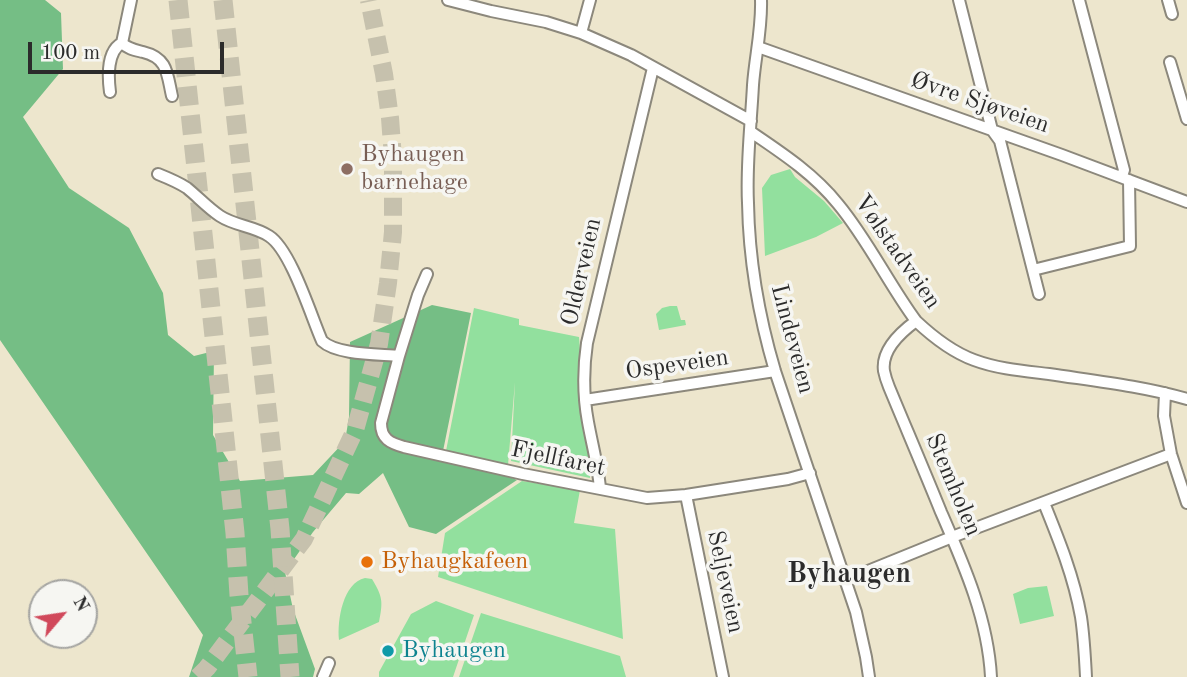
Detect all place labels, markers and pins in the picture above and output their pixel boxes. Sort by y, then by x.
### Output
place label: Byhaugen barnehage [361,141,468,197]
marker: Byhaugen barnehage [339,161,355,177]
place label: Byhaugkafeen [381,548,528,576]
marker: Byhaugkafeen [359,554,375,570]
place label: Byhaugen [402,637,506,665]
marker: Byhaugen [380,643,396,659]

